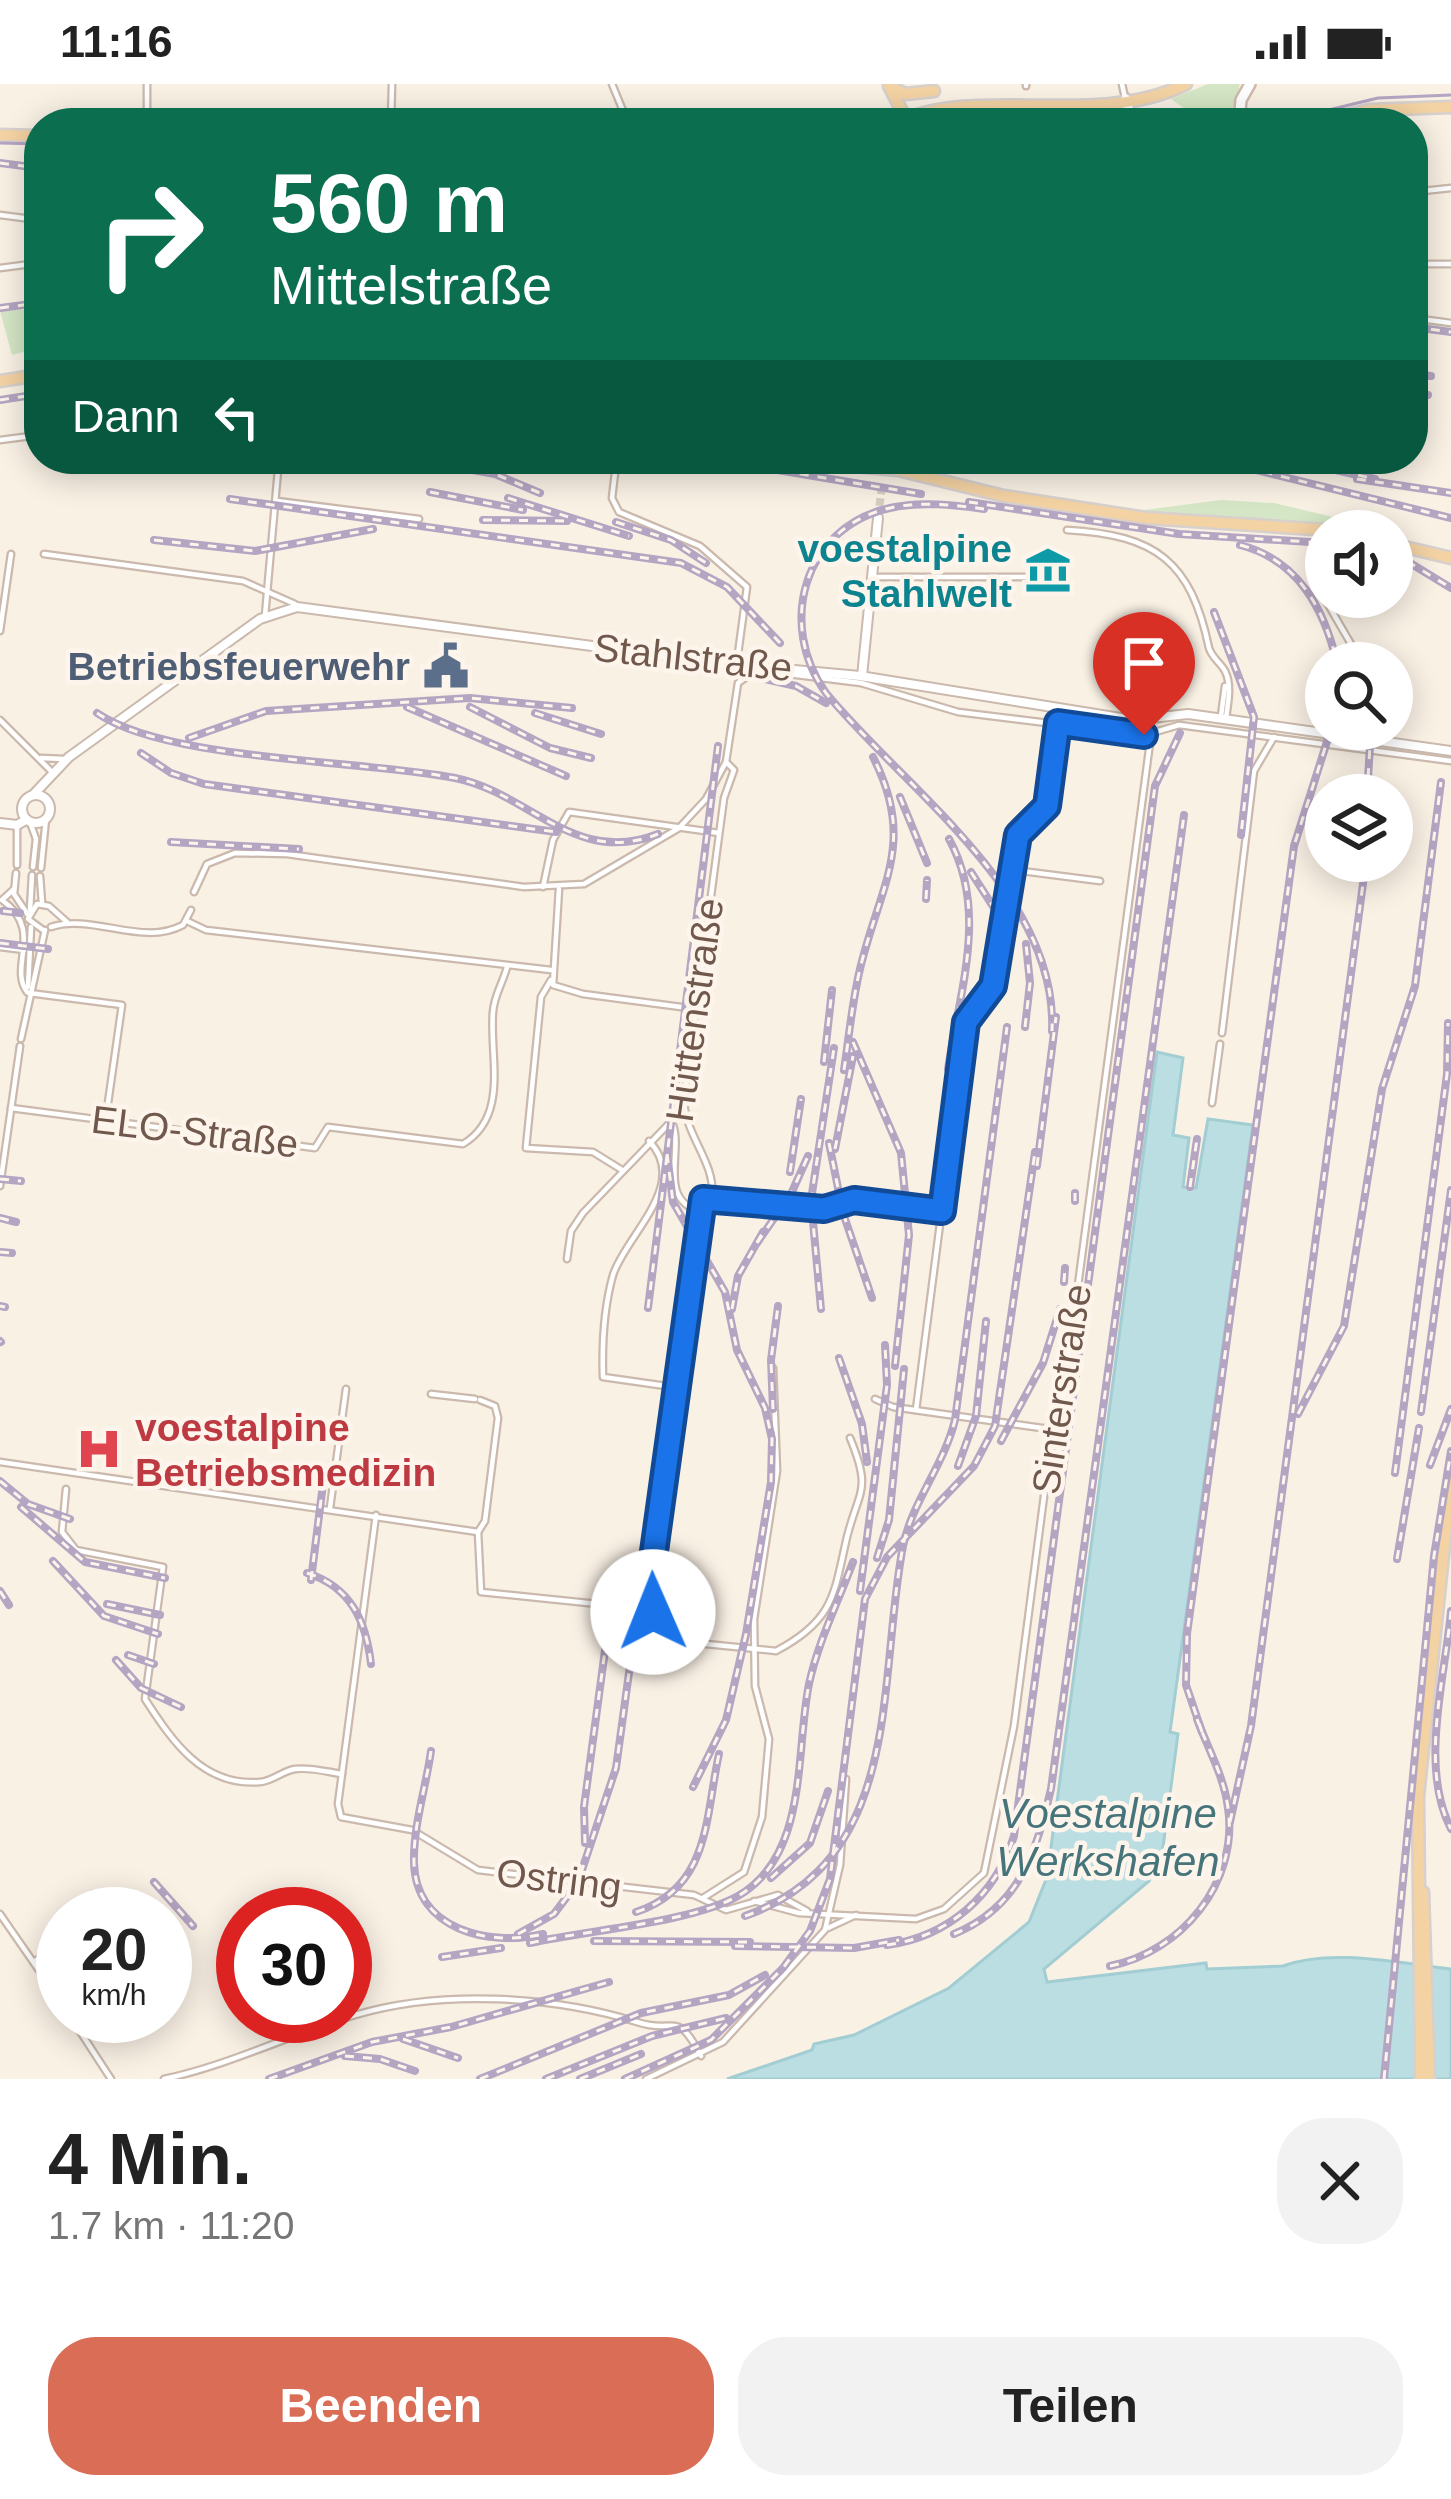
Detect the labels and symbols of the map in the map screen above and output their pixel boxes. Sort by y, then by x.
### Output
place label: voestalpine Stahlwelt [797,527,1012,615]
museum icon: voestalpine Stahlwelt [1023,545,1073,595]
pin [1093,612,1195,735]
street label: Stahlstraße [592,626,794,689]
public building icon: Betriebsfeuerwehr [421,641,471,691]
place label: Betriebsfeuerwehr [68,645,410,688]
street label: Hüttenstraße [658,895,731,1125]
street label: ELO-Straße [89,1097,301,1166]
street label: Sinterstraße [1024,1281,1099,1497]
place label: voestalpine Betriebsmedizin [135,1406,436,1494]
hospital icon: voestalpine Betriebsmedizin [74,1424,124,1474]
position arrow [590,1549,716,1675]
water label: Voestalpine Werkshafen [996,1790,1220,1885]
street label: Ostring [494,1850,624,1908]
speed limit sign: 30 [216,1887,372,2043]

